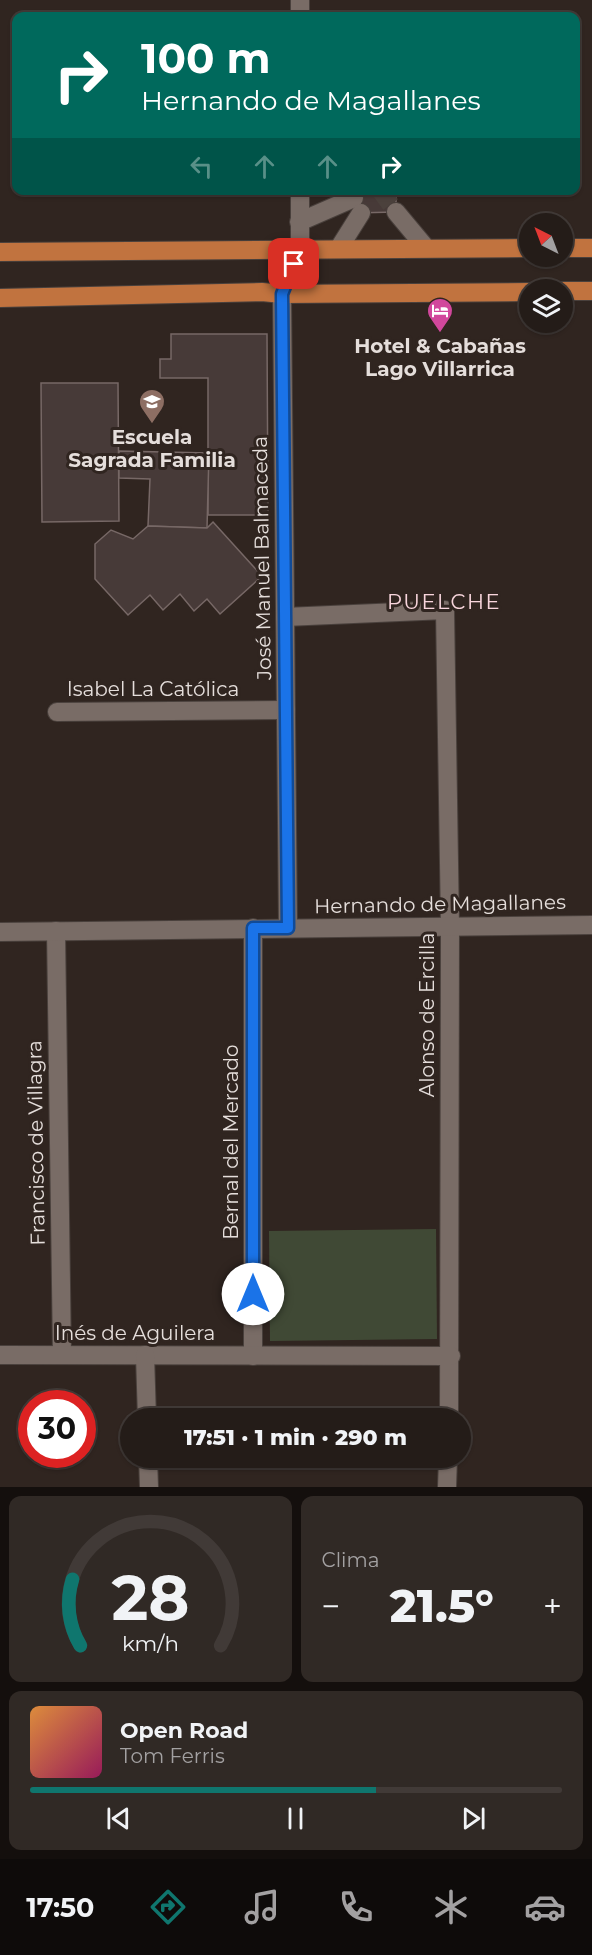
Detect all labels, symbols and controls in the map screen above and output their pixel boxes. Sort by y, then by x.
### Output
text: 100 m [141,32,270,84]
icon: right [42,36,120,114]
text: Hernando de Magallanes [141,84,481,117]
icon: left [185,150,218,183]
icon: ahead [248,150,281,183]
icon: ahead [311,150,344,183]
icon: right [374,150,407,183]
north arrow [519,213,573,267]
map controls [519,213,573,333]
pin [268,238,319,289]
icon: arrive [277,247,310,280]
button: layers [519,279,573,333]
hotel icon: Hotel & Cabañas Lago Villarrica [425,296,455,334]
place label: Hotel & Cabañas Lago Villarrica [354,334,526,381]
school or university icon: Escuela Sagrada Familia [137,387,167,425]
place label: Escuela Sagrada Familia [68,425,236,472]
street label: José Manuel Balmaceda [248,436,276,681]
district label: PUELCHE [387,589,501,614]
street label: Isabel La Católica [67,677,239,701]
street label: Hernando de Magallanes [314,890,566,918]
street label: Alonso de Ercilla [415,933,439,1097]
street label: Francisco de Villagra [22,1040,50,1246]
street label: Bernal del Mercado [219,1044,243,1240]
position arrow [221,1262,285,1326]
street label: Inés de Aguilera [55,1321,215,1345]
speed limit sign: 30 [18,1390,96,1468]
text: 17:51 · 1 min · 290 m [184,1424,407,1451]
text: Clima [322,1548,379,1572]
text: 28 [111,1560,189,1636]
text: 21.5° [390,1578,494,1633]
text: − [322,1586,340,1626]
text: + [543,1586,562,1626]
text: km/h [122,1630,179,1656]
text: Open Road [120,1717,248,1744]
text: Tom Ferris [120,1744,225,1768]
icon: previous [102,1802,135,1835]
icon: pause [279,1802,312,1835]
icon: next [457,1802,490,1835]
icon: directions [147,1886,189,1928]
icon: music [241,1886,283,1928]
icon: phone [335,1886,377,1928]
icon: climate [430,1886,472,1928]
icon: car [524,1886,566,1928]
text: 17:50 [26,1891,94,1924]

